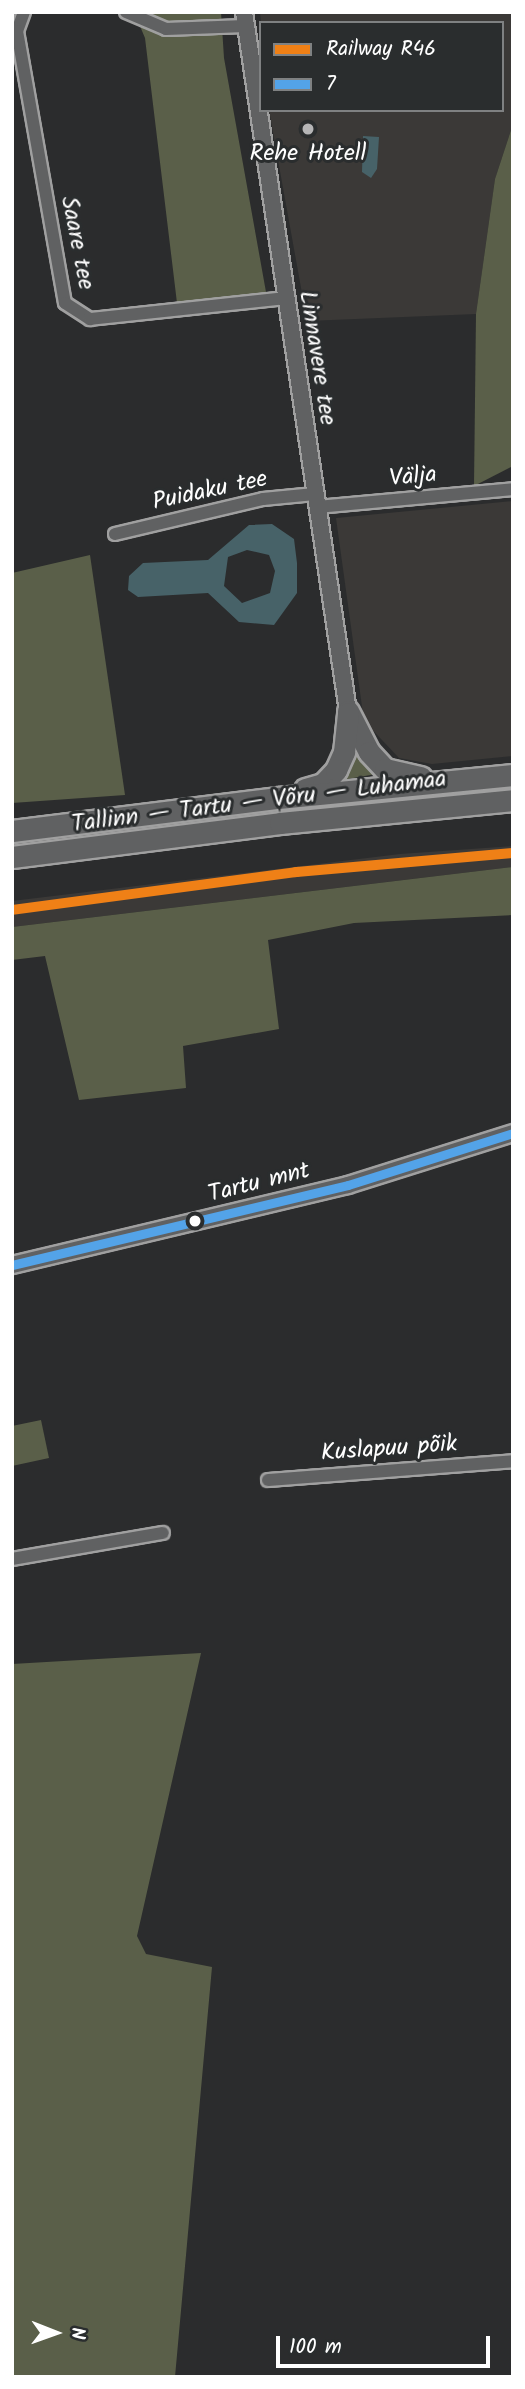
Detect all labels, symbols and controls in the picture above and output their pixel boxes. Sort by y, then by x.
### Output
legend [259,21,504,112]
text: Railway R46 [326,33,436,66]
text: 7 [326,68,336,101]
marker: Rehe Hotell [300,121,316,137]
place label: Rehe Hotell [250,140,366,168]
street label: Saare tee [54,194,100,292]
street label: Linnavere tee [292,289,342,427]
street label: Välja [388,461,438,493]
street label: Puidaku tee [150,465,270,517]
street label: Tallinn — Tartu — Võru — Luhamaa [70,765,448,839]
street label: Tartu mnt [205,1156,313,1210]
unlabelled marker [188,1214,202,1228]
street label: Kuslapuu põik [320,1430,458,1468]
north arrow [21,2298,91,2368]
scale bar [280,2322,494,2366]
text: N [62,2327,92,2340]
text: 100 m [289,2331,342,2364]

